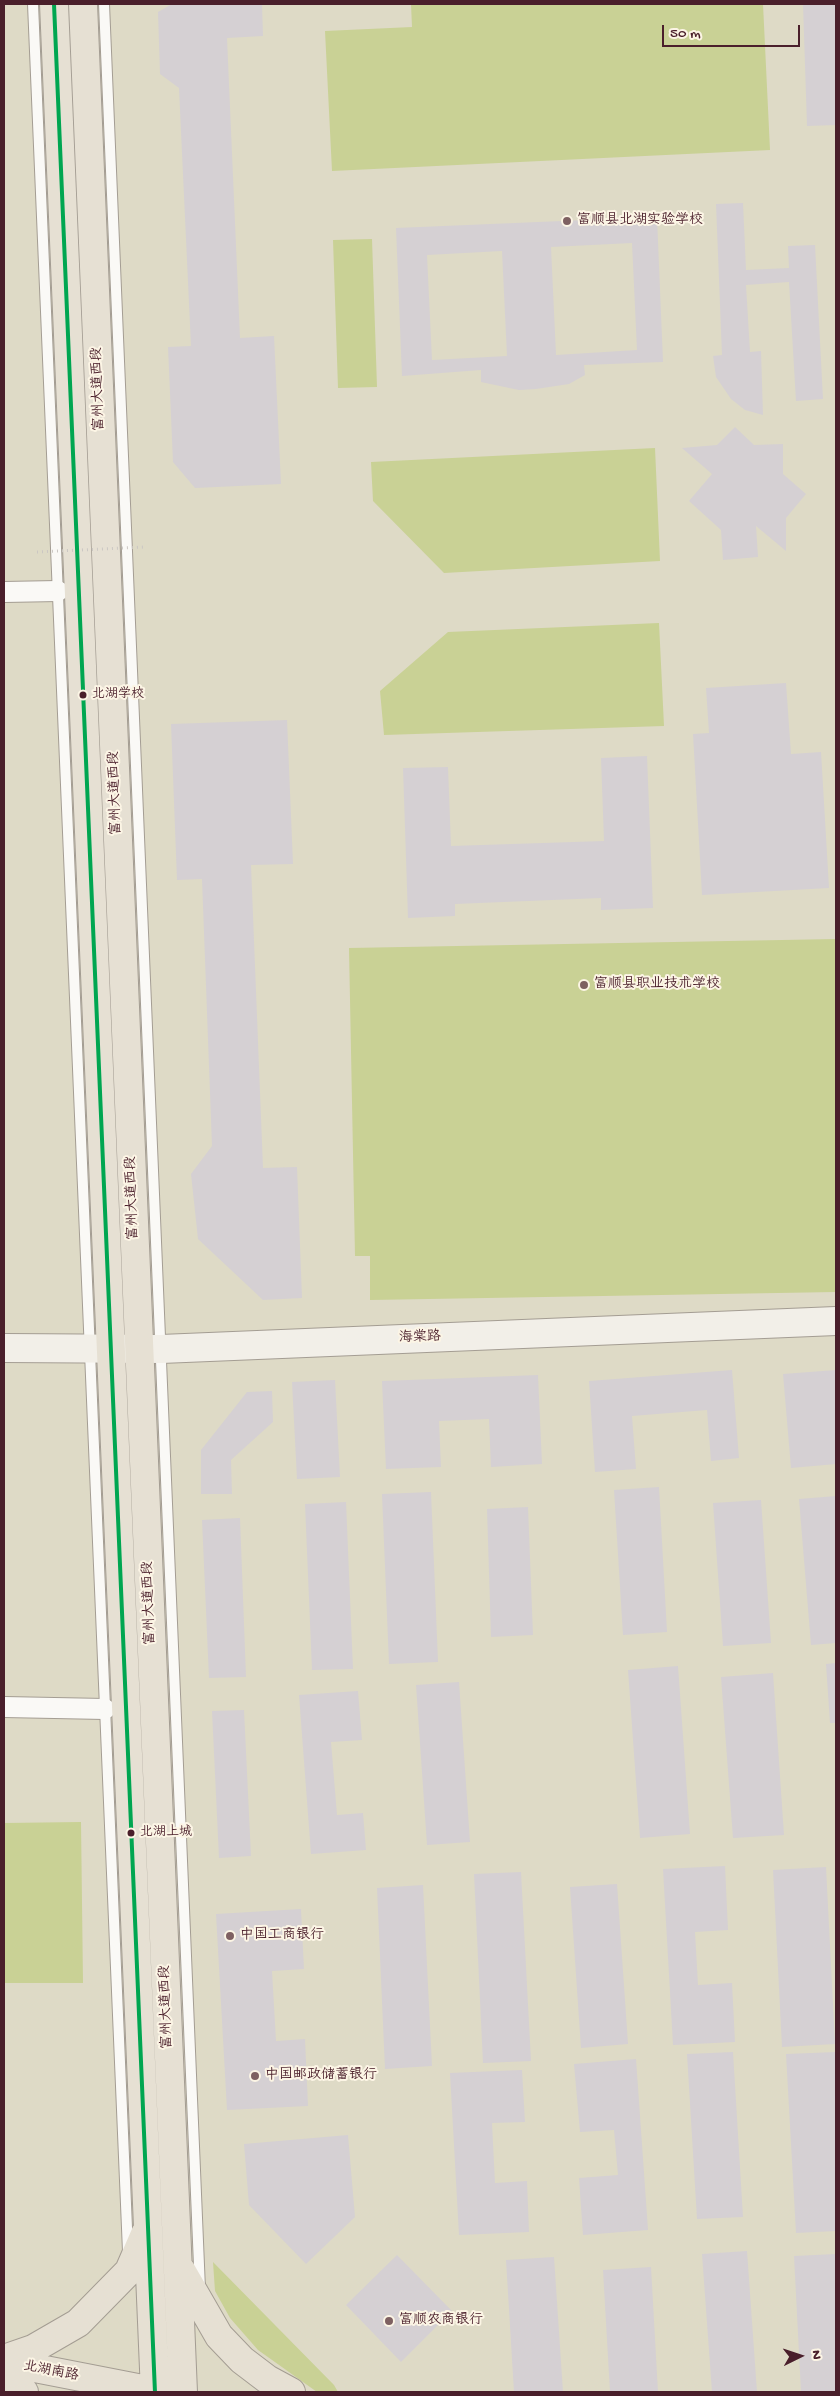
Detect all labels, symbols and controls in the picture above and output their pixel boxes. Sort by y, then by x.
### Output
scale bar [665,15,802,47]
text: 50 m [670,25,701,43]
place label: 富顺县北湖实验学校 [577,213,703,229]
marker: 富顺县北湖实验学校 [561,215,573,227]
street label: 富州大道西段 [89,347,109,431]
place label: 北湖学校 [92,687,144,703]
marker: 北湖学校 [78,690,88,700]
street label: 富州大道西段 [106,751,126,835]
place label: 富顺县职业技术学校 [594,977,720,993]
marker: 富顺县职业技术学校 [578,979,590,991]
street label: 富州大道西段 [123,1156,143,1240]
street label: 海棠路 [399,1329,441,1347]
street label: 富州大道西段 [140,1561,160,1645]
place label: 北湖上城 [140,1825,192,1841]
marker: 北湖上城 [126,1828,136,1838]
place label: 中国工商银行 [240,1928,324,1944]
marker: 中国工商银行 [224,1930,236,1942]
street label: 富州大道西段 [157,1965,177,2049]
place label: 中国邮政储蓄银行 [265,2068,377,2084]
marker: 中国邮政储蓄银行 [249,2070,261,2082]
place label: 富顺农商银行 [399,2313,483,2329]
marker: 富顺农商银行 [383,2315,395,2327]
north arrow [775,2331,825,2381]
text: N [807,2350,824,2360]
street label: 北湖南路 [22,2358,80,2386]

